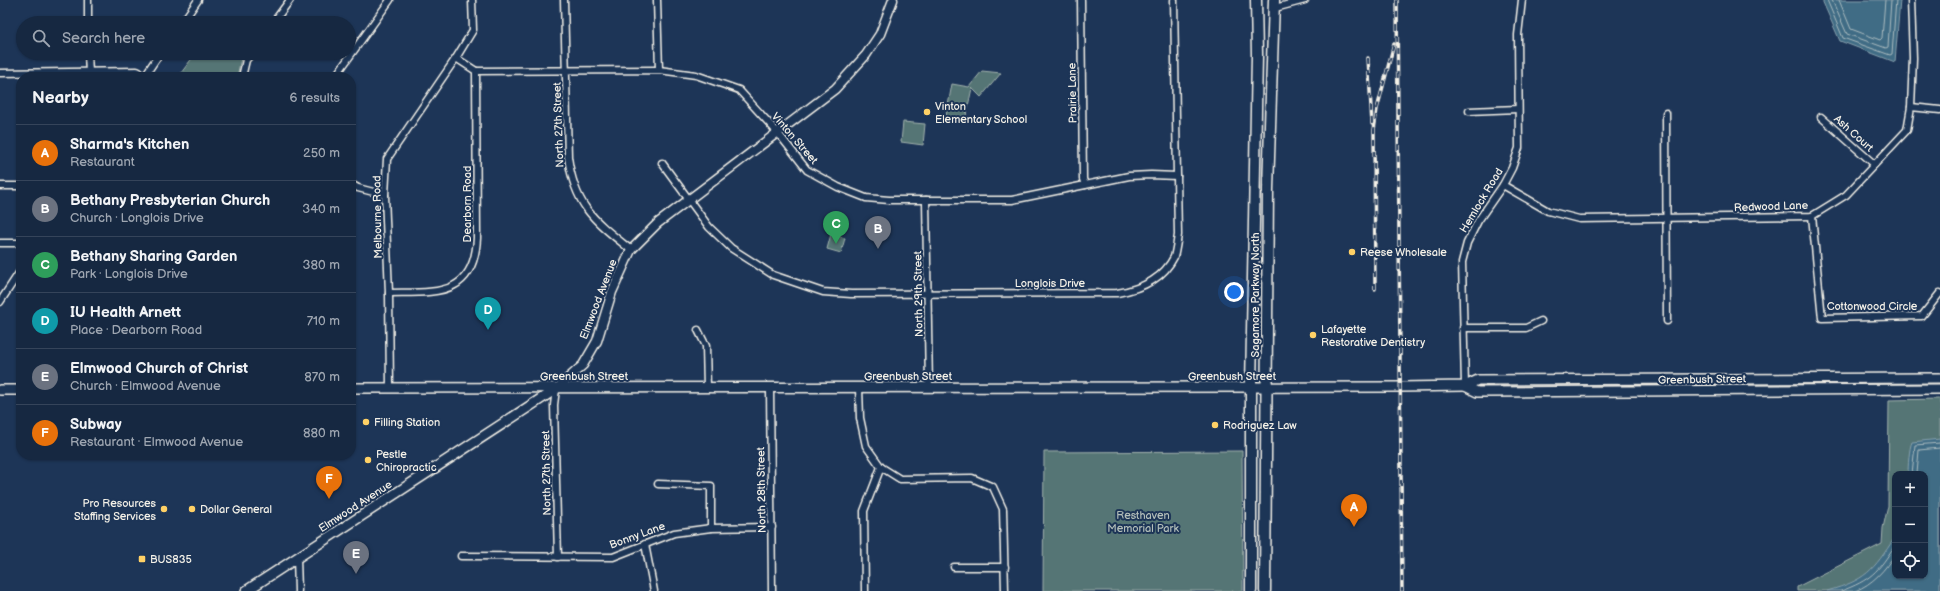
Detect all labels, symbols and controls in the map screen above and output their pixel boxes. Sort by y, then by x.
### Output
search box [16,16,356,60]
icon: search [30,27,52,49]
text: Search here [62,29,145,48]
street label: Prairie Lane [1065,62,1080,123]
street label: North 27th Street [550,81,566,168]
text: Nearby [32,88,89,108]
text: 6 results [290,90,340,106]
place label: Vinton Elementary School [935,100,1027,126]
marker: Vinton Elementary School [922,107,932,117]
street label: Vinton Street [769,110,821,167]
street label: Ash Court [1831,112,1876,155]
text: Sharma's Kitchen [70,135,189,154]
text: A [41,145,49,161]
text: 250 m [303,145,340,161]
text: Restaurant [70,154,135,170]
street label: Dearborn Road [461,166,474,242]
street label: Hemlock Road [1457,166,1506,235]
street label: Melbourne Road [370,175,385,259]
text: Bethany Presbyterian Church [70,191,270,210]
street label: Redwood Lane [1734,199,1809,214]
text: B [40,201,50,217]
text: 340 m [302,201,340,217]
text: Church · Longlois Drive [70,210,204,226]
pin: C [823,211,849,244]
pin: B [865,216,891,249]
street label: Sagamore Parkway North [1249,233,1262,357]
place label: Reese Wholesale [1360,246,1447,259]
text: Bethany Sharing Garden [70,247,237,266]
marker: Reese Wholesale [1347,247,1357,257]
street label: North 29th Street [911,250,926,337]
text: C [40,257,50,273]
text: 380 m [303,257,340,273]
street label: Elmwood Avenue [577,257,620,341]
text: Park · Longlois Drive [70,266,188,282]
street label: Longlois Drive [1015,277,1086,290]
your location [1224,282,1244,302]
pin: D [475,297,501,330]
street label: Cottonwood Circle [1827,300,1918,313]
text: IU Health Arnett [70,303,181,322]
text: D [40,313,50,329]
text: 710 m [307,313,340,329]
text: Place · Dearborn Road [70,322,202,338]
place label: Lafayette Restorative Dentistry [1321,323,1425,349]
marker: Lafayette Restorative Dentistry [1308,330,1318,340]
text: Elmwood Church of Christ [70,359,248,378]
text: E [41,369,49,385]
text: 870 m [304,369,340,385]
street label: Greenbush Street [540,370,629,383]
street label: Greenbush Street [864,370,953,383]
street label: Greenbush Street [1188,370,1277,383]
street label: Greenbush Street [1658,372,1747,387]
text: Church · Elmwood Avenue [70,378,221,394]
text: Subway [70,415,122,434]
place label: Filling Station [374,416,440,429]
marker: Filling Station [361,417,371,427]
place label: Rodriguez Law [1223,419,1297,432]
marker: Rodriguez Law [1210,420,1220,430]
text: F [41,425,49,441]
text: 880 m [303,425,340,441]
street label: North 27th Street [539,430,554,516]
text: Restaurant · Elmwood Avenue [70,434,243,450]
street label: North 28th Street [754,446,769,533]
place label: Pestle Chiropractic [376,448,437,474]
marker: Pestle Chiropractic [363,455,373,465]
pin: F [316,466,342,499]
map controls [1892,471,1928,579]
button: + [1892,471,1928,507]
street label: Elmwood Avenue [316,478,395,535]
pin: A [1341,494,1367,527]
place label: Pro Resources Staffing Services [74,497,157,523]
place label: Dollar General [200,503,272,516]
marker: Pro Resources Staffing Services [159,504,169,514]
marker: Dollar General [187,504,197,514]
button: − [1892,507,1928,543]
park label: Resthaven Memorial Park [1107,509,1179,535]
street label: Bonny Lane [608,519,667,552]
pin: E [343,541,369,574]
button: locate [1892,543,1928,579]
place label: BUS835 [150,553,192,566]
marker: BUS835 [137,554,147,564]

